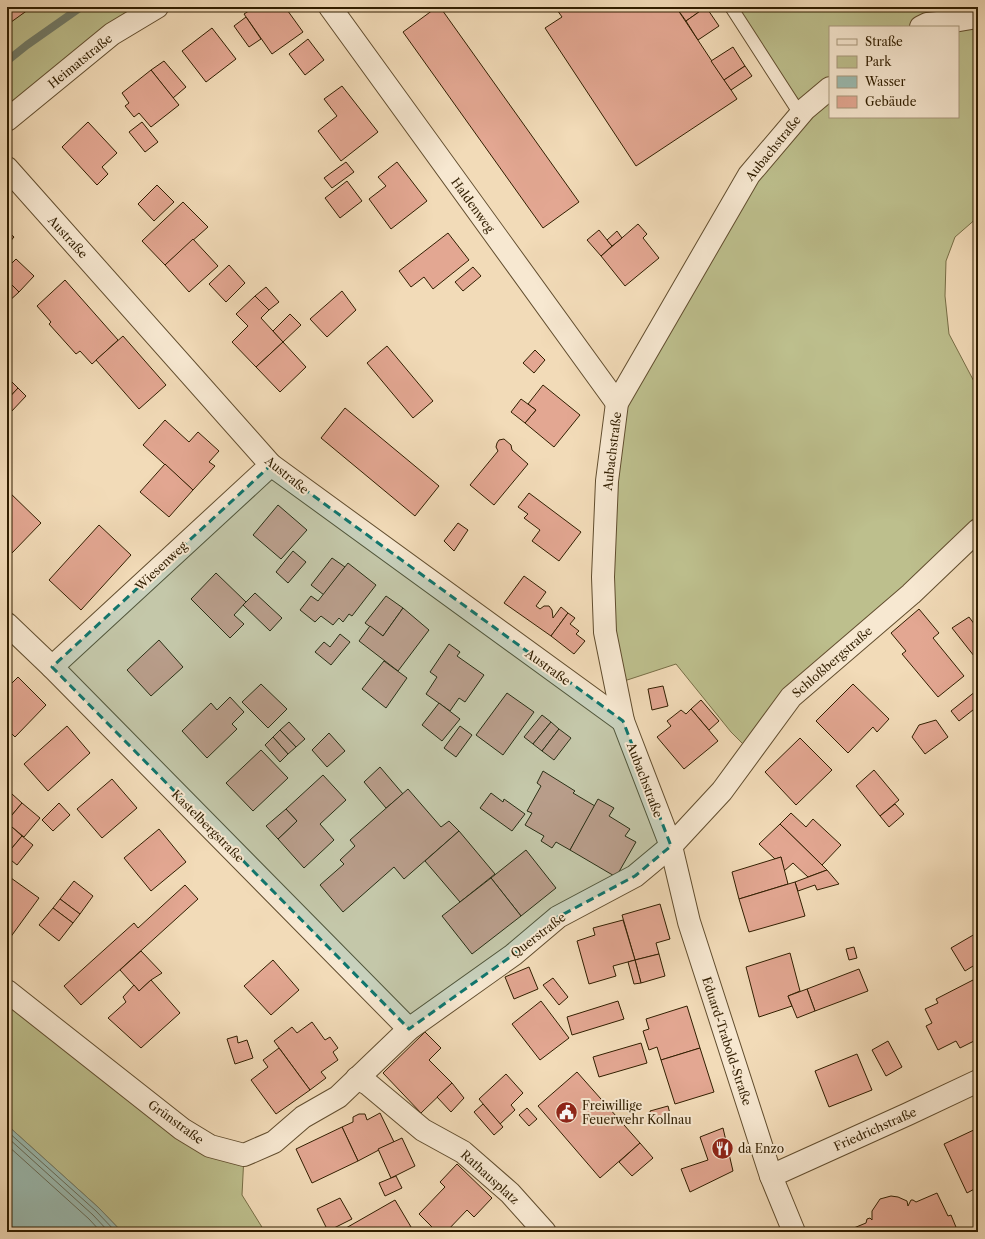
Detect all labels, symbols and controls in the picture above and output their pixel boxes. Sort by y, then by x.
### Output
legend [829,26,959,118]
street label: Heimatstraße [45,30,115,91]
text: Straße [865,34,903,49]
text: Park [865,54,892,69]
text: Wasser [864,74,906,89]
text: Gebäude [865,94,917,109]
street label: Aubachstraße [742,112,804,184]
street label: Haldenweg [448,175,498,236]
street label: Austraße [44,212,91,262]
street label: Aubachstraße [600,410,624,492]
street label: Austraße [261,452,312,497]
street label: Wiesenweg [131,538,190,594]
street label: Schloßbergstraße [789,623,875,701]
street label: Austraße [522,645,574,688]
street label: Aubachstraße [623,739,666,820]
street label: Kastelbergstraße [169,787,248,866]
street label: Querstraße [508,909,569,961]
street label: Eduard-Trabold-Straße [699,975,755,1108]
street label: Grünstraße [145,1097,207,1147]
place label: Freiwillige Feuerwehr Kollnau [582,1098,692,1127]
public building icon: Freiwillige Feuerwehr Kollnau [553,1099,579,1125]
street label: Friedrichstraße [831,1104,919,1154]
restaurant icon: da Enzo [710,1135,736,1161]
place label: da Enzo [738,1141,784,1156]
street label: Rathausplatz [458,1147,522,1207]

